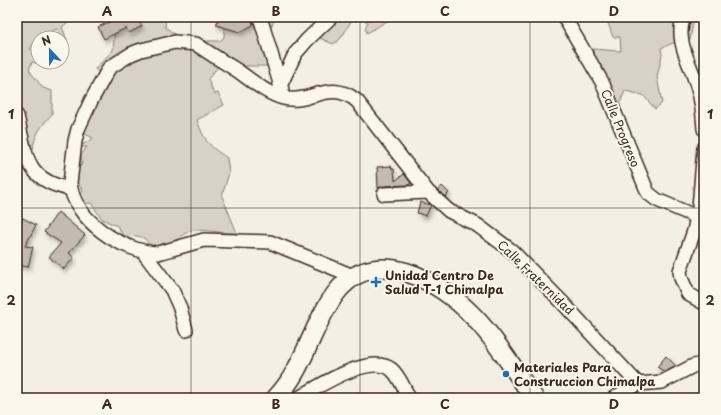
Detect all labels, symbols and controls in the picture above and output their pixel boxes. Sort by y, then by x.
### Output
text: A [102,1,112,20]
text: B [272,1,281,20]
text: C [440,1,450,20]
text: D [609,1,619,20]
north arrow [30,30,70,70]
text: N [39,31,54,50]
street label: Calle Progreso [597,86,645,170]
text: 1 [8,104,14,123]
text: 1 [707,104,713,123]
street label: Calle Fraternidad [494,236,578,318]
place label: Unidad Centro De Salud T-1 Chimalpa [385,266,504,298]
marker: Unidad Centro De Salud T-1 Chimalpa [370,276,382,288]
text: 2 [6,290,16,309]
text: 2 [705,290,715,309]
place label: Materiales Para Construccion Chimalpa [514,358,656,390]
marker: Materiales Para Construccion Chimalpa [501,369,511,379]
text: A [102,394,112,413]
text: B [272,394,281,413]
text: C [440,394,450,413]
text: D [609,394,619,413]

